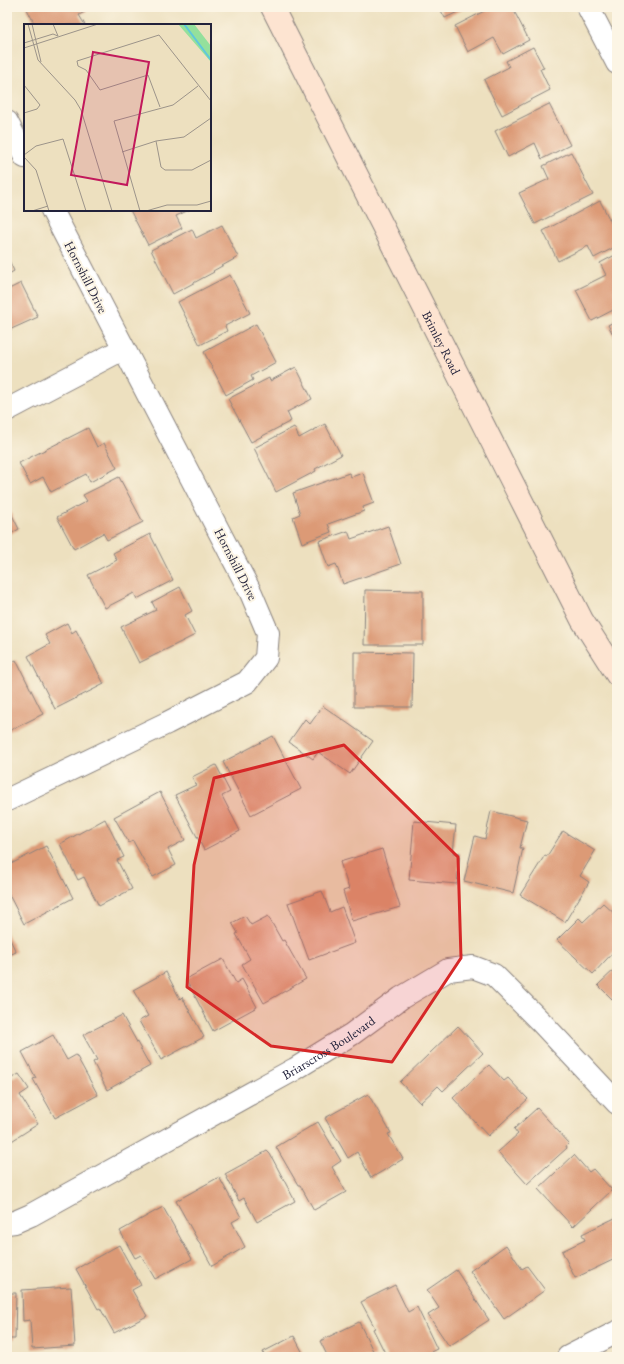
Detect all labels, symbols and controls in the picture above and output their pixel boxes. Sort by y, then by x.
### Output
inset map [24,24,211,211]
street label: Hornshill Drive [61,238,111,316]
street label: Brimley Road [419,308,465,378]
street label: Hornshill Drive [211,525,261,603]
street label: Briarscross Boulevard [279,1011,378,1083]

